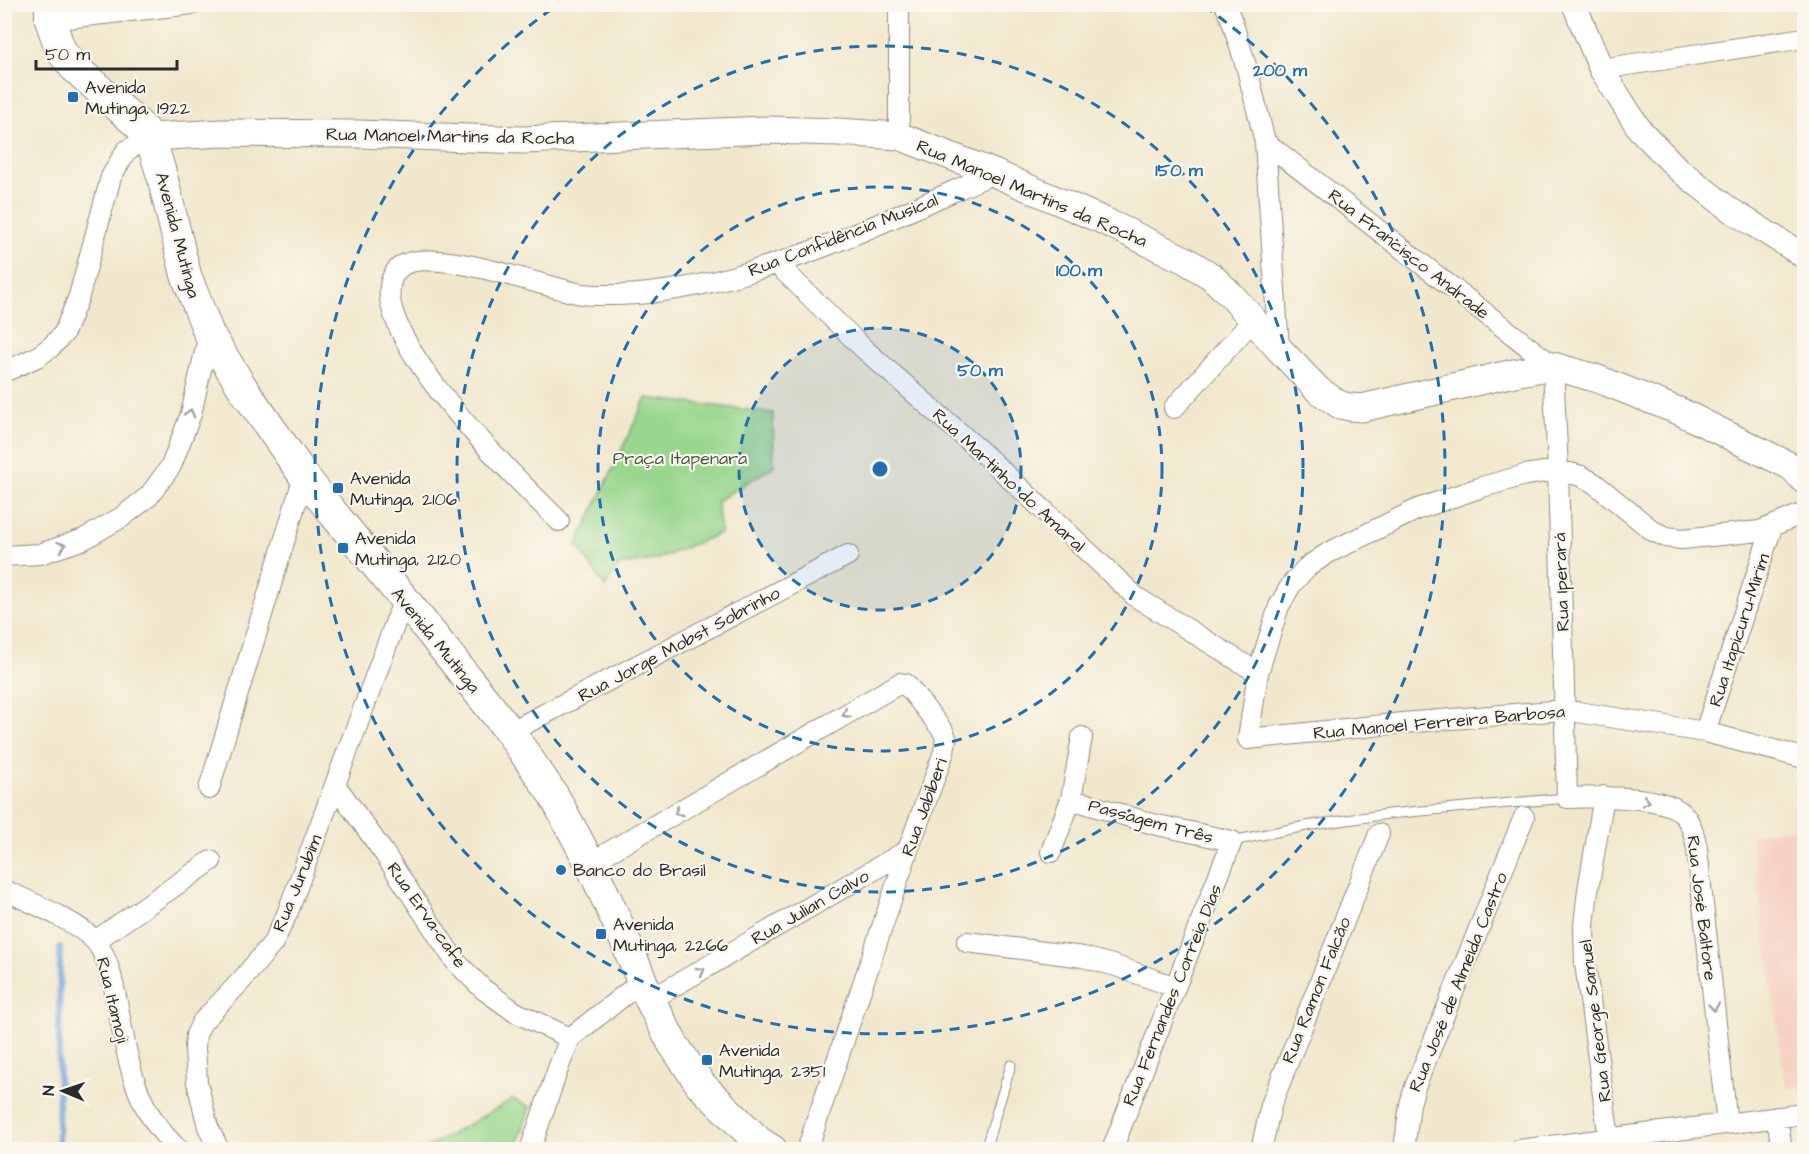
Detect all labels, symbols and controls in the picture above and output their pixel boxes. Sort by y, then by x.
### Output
scale bar [36,33,177,71]
text: 50 m [45,42,90,67]
text: 200 m [1252,58,1308,83]
place label: Avenida Mutinga, 1922 [85,75,191,122]
marker: Avenida Mutinga, 1922 [66,90,80,104]
street label: Rua Manoel Martins da Rocha [326,122,574,151]
street label: Rua Manoel Martins da Rocha [913,133,1151,254]
text: 150 m [1155,158,1204,183]
street label: Avenida Mutinga [148,169,206,301]
street label: Rua Francisco Andrade [1323,183,1495,326]
street label: Rua Confidência Musical [745,188,942,283]
text: 100 m [1056,258,1103,283]
text: 50 m [957,358,1004,383]
street label: Rua Martinho do Amaral [927,403,1091,558]
one-way arrow [183,408,195,419]
park label: Praça Itapenara [613,446,747,471]
centre of rings [870,459,890,479]
place label: Avenida Mutinga, 2106 [350,466,457,513]
marker: Avenida Mutinga, 2106 [331,481,345,495]
place label: Avenida Mutinga, 2120 [355,526,461,573]
street label: Rua Iperará [1547,532,1576,632]
one-way arrow [56,541,67,554]
marker: Avenida Mutinga, 2120 [336,541,350,555]
street label: Rua Itapicuru-Mirim [1703,550,1776,710]
street label: Rua Jorge Mobst Sobrinho [574,581,785,709]
street label: Avenida Mutinga [384,582,486,699]
street label: Rua Manoel Ferreira Barbosa [1312,699,1566,746]
one-way arrow [842,707,852,718]
street label: Rua Jabiberi [895,755,954,860]
street label: Passagem Três [1086,793,1216,851]
one-way arrow [1641,793,1651,806]
one-way arrow [674,805,684,816]
street label: Rua Jurubim [267,831,328,936]
street label: Rua José Baltore [1680,834,1723,982]
street label: Rua Erva-cafe [381,857,473,973]
place label: Banco do Brasil [573,858,706,883]
marker: Banco do Brasil [554,863,568,877]
street label: Rua Julian Calvo [747,864,874,951]
street label: Rua José de Almeida Castro [1403,869,1514,1096]
street label: Rua Fernandes Correia Dias [1116,881,1228,1110]
place label: Avenida Mutinga, 2266 [613,912,728,959]
street label: Rua Ramon Falcão [1276,913,1357,1067]
marker: Avenida Mutinga, 2266 [594,927,608,941]
street label: Rua George Samuel [1573,938,1619,1103]
street label: Rua Itamoji [90,955,135,1046]
one-way arrow [695,967,705,978]
one-way arrow [1707,1002,1720,1011]
place label: Avenida Mutinga, 2351 [719,1038,825,1085]
marker: Avenida Mutinga, 2351 [700,1053,714,1067]
north arrow [33,1061,93,1121]
text: N [38,1085,60,1096]

